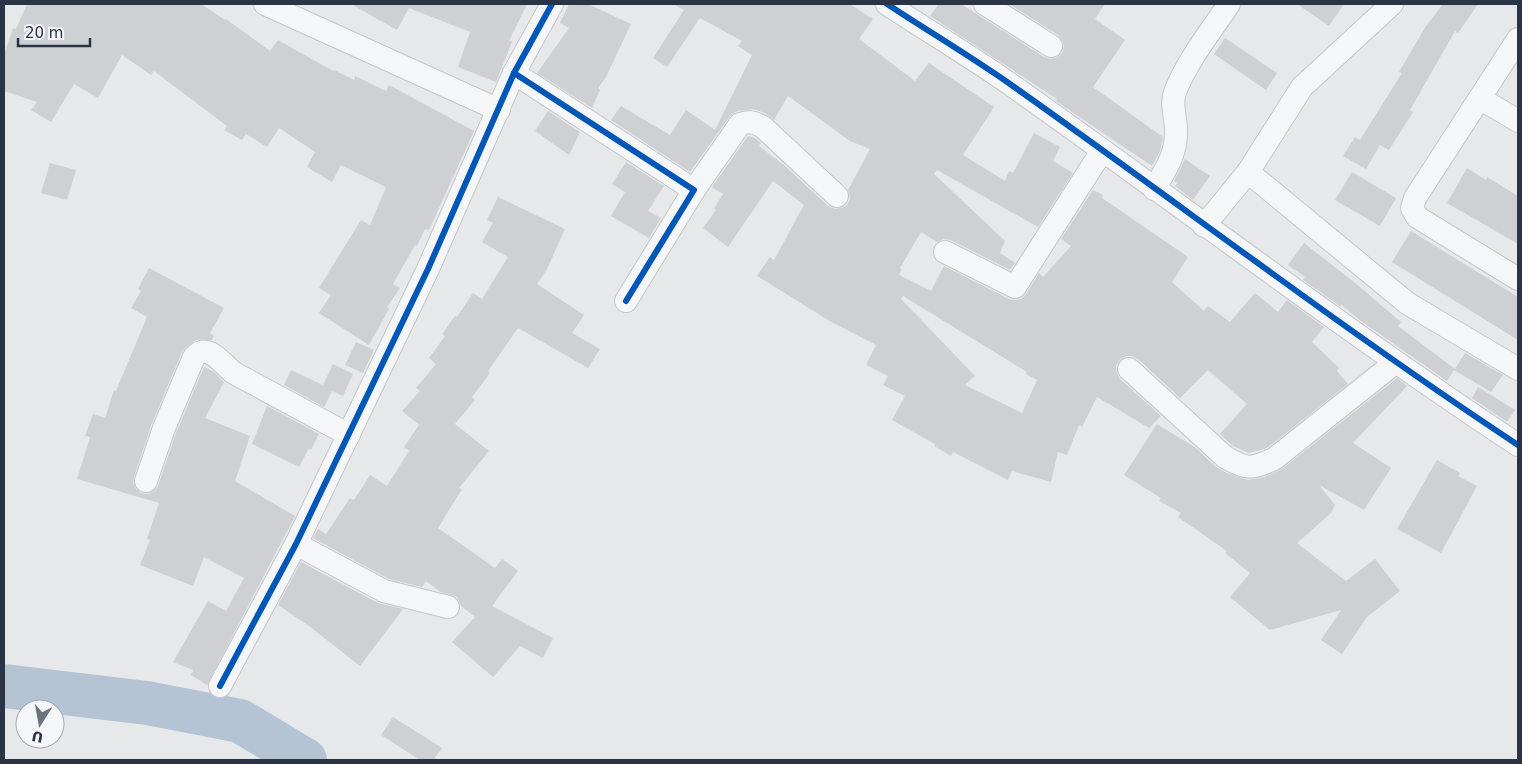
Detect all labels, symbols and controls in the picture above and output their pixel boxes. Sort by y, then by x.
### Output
scale bar [18,15,90,47]
text: 20 m [25,24,63,42]
north arrow [15,699,65,749]
text: U [30,728,45,746]

